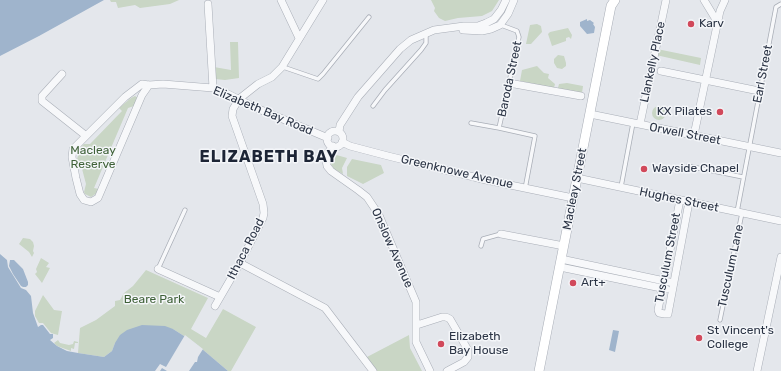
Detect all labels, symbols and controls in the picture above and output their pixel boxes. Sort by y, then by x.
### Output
place label: Karv [699,17,724,31]
marker: Karv [686,19,696,29]
street label: Llankelly Place [637,20,669,104]
street label: Baroda Street [495,40,525,118]
street label: Earl Street [750,44,776,104]
street label: Elizabeth Bay Road [211,83,315,139]
place label: KX Pilates [657,105,712,119]
marker: KX Pilates [715,107,725,117]
street label: Orwell Street [648,120,722,148]
park label: Macleay Reserve [70,144,116,172]
district label: ELIZABETH BAY [200,147,338,167]
street label: Macleay Street [560,147,590,231]
street label: Greenknowe Avenue [400,152,514,192]
place label: Wayside Chapel [652,162,739,176]
marker: Wayside Chapel [639,164,649,174]
street label: Hughes Street [638,185,720,215]
street label: Onslow Avenue [368,206,416,290]
street label: Tusculum Street [652,212,684,304]
street label: Ithaca Road [224,216,268,282]
street label: Tusculum Lane [715,223,747,309]
place label: Art+ [581,276,606,290]
marker: Art+ [568,278,578,288]
park label: Beare Park [124,293,184,307]
place label: St Vincent's College [707,324,774,352]
place label: Elizabeth Bay House [449,330,509,358]
marker: St Vincent's College [694,333,704,343]
marker: Elizabeth Bay House [436,339,446,349]

